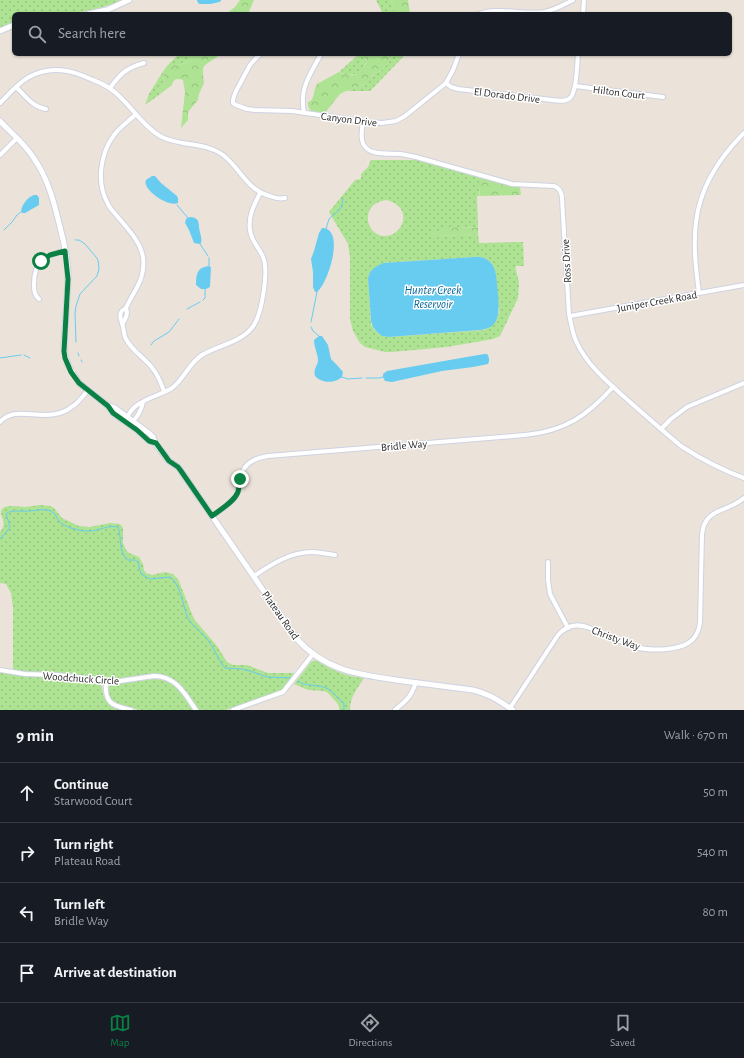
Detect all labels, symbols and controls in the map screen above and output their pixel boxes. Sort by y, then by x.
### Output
search box [12,12,732,56]
icon: search [26,23,48,45]
text: Search here [58,26,126,41]
street label: Hilton Court [592,84,646,101]
street label: El Dorado Drive [473,86,541,105]
street label: Canyon Drive [320,111,378,128]
street label: Ross Drive [560,239,573,283]
route start [32,252,50,270]
water label: Hunter Creek Reservoir [404,284,462,310]
street label: Juniper Creek Road [616,289,698,314]
street label: Bridle Way [381,438,428,453]
route end [231,470,249,488]
street label: Plateau Road [260,589,301,642]
street label: Christy Way [590,625,642,652]
street label: Woodchuck Circle [42,670,119,687]
text: 9 min [16,727,54,744]
text: Walk · 670 m [664,729,728,742]
text: Continue [54,777,109,792]
icon: ahead [16,782,38,804]
text: 50 m [703,786,728,799]
text: Starwood Court [54,795,132,808]
text: Turn right [54,837,113,852]
icon: right [16,842,38,864]
text: 540 m [697,846,728,859]
text: Plateau Road [54,855,121,868]
text: Turn left [54,897,105,912]
icon: left [16,902,38,924]
text: 80 m [702,906,728,919]
text: Bridle Way [54,915,109,928]
icon: arrive [16,962,38,984]
text: Arrive at destination [54,965,177,980]
tab: Map [109,1012,131,1049]
tab: Directions [348,1012,392,1049]
tab: Saved [610,1012,635,1049]

